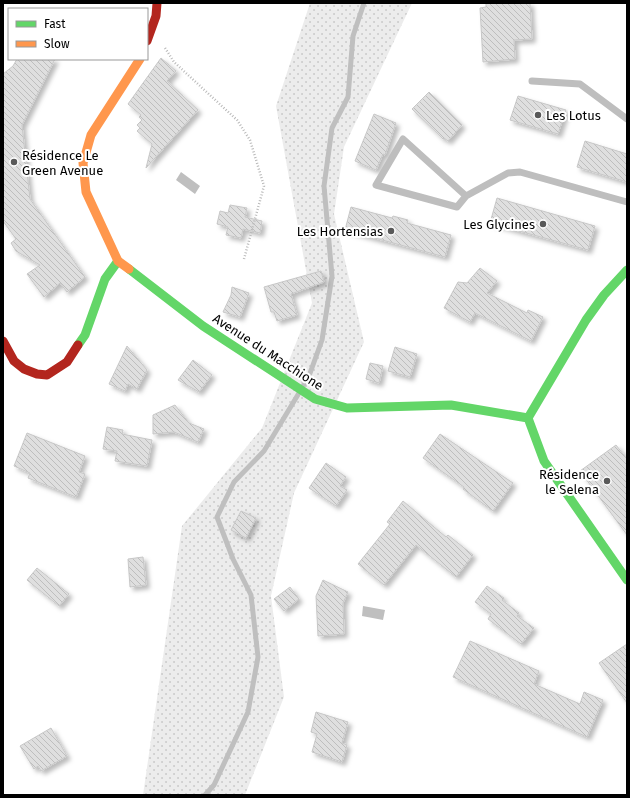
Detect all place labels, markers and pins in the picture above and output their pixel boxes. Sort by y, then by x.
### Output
place label: Les Lotus [546,108,601,123]
marker: Les Lotus [533,110,543,120]
place label: Résidence Le Green Avenue [22,148,103,178]
marker: Résidence Le Green Avenue [9,157,19,167]
place label: Les Glycines [463,217,535,232]
marker: Les Glycines [538,219,548,229]
place label: Les Hortensias [297,224,383,239]
marker: Les Hortensias [386,226,396,236]
place label: Résidence le Selena [539,467,599,497]
marker: Résidence le Selena [602,476,612,486]

